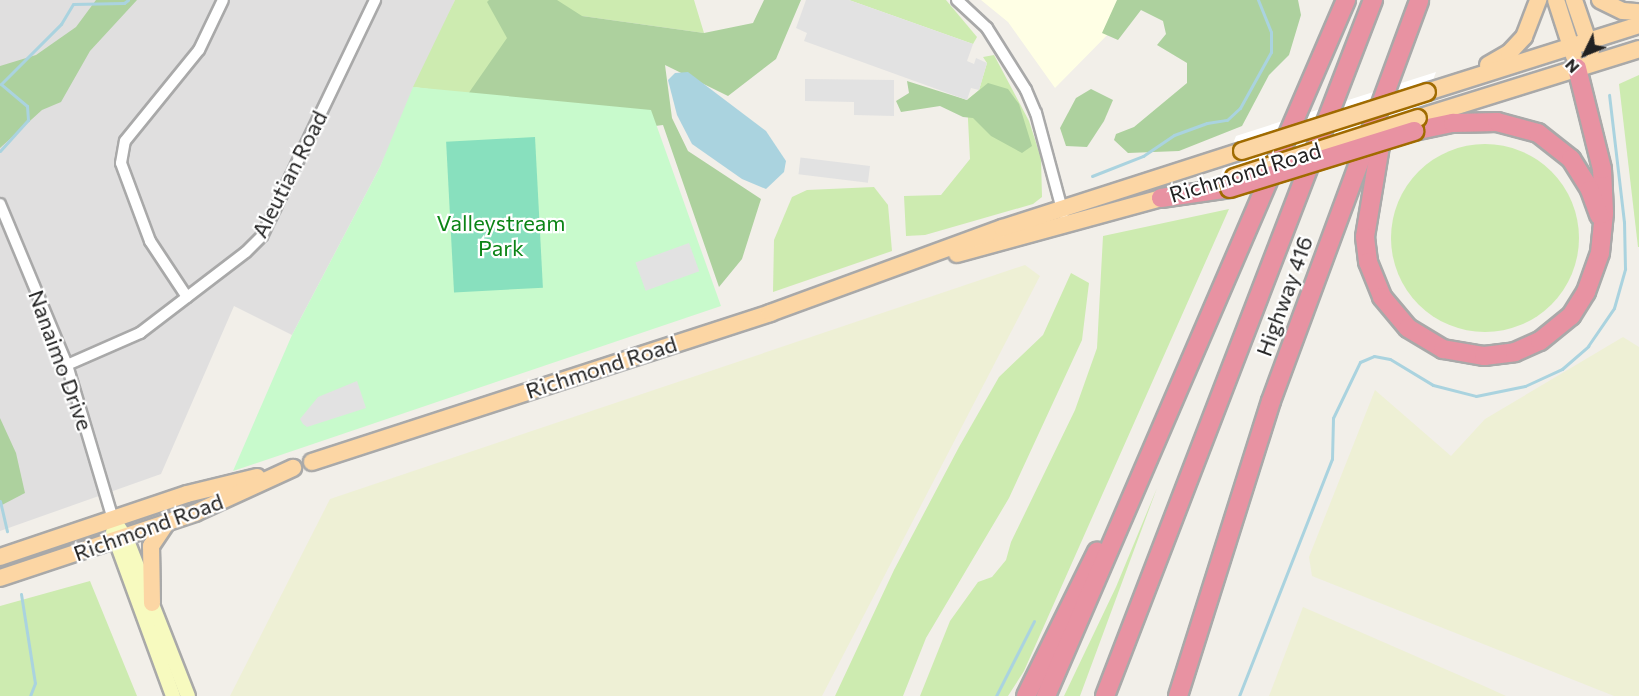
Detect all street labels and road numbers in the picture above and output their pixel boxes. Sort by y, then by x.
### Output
street label: Aleutian Road [246,106,332,242]
street label: Richmond Road [1166,136,1324,208]
street label: Highway 416 [1250,232,1318,360]
street label: Nanaimo Drive [23,286,99,434]
street label: Richmond Road [522,330,680,404]
street label: Richmond Road [70,488,226,566]

